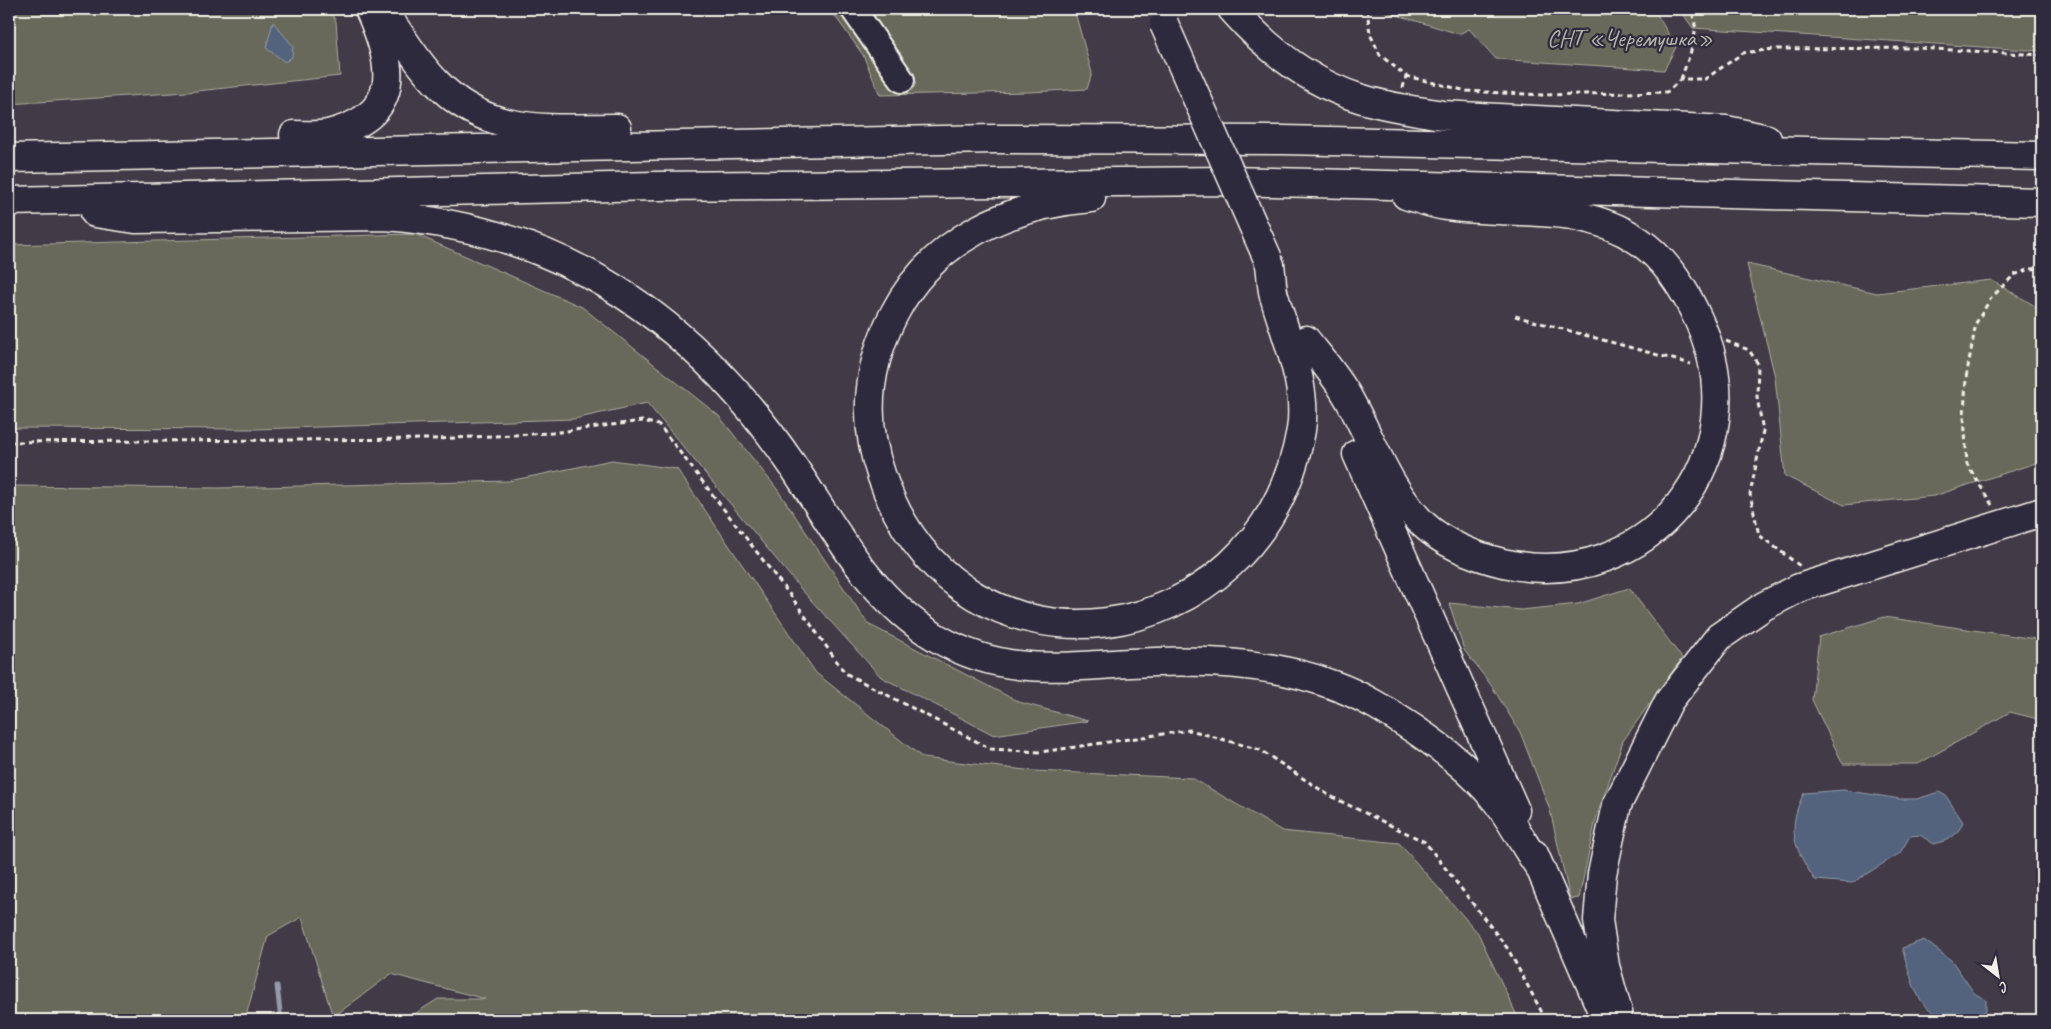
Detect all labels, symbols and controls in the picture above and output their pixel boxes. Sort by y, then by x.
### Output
park label: СНТ «Черемушка» [1547,23,1713,53]
north arrow [1974,952,2024,1002]
text: С [1995,978,2012,997]

